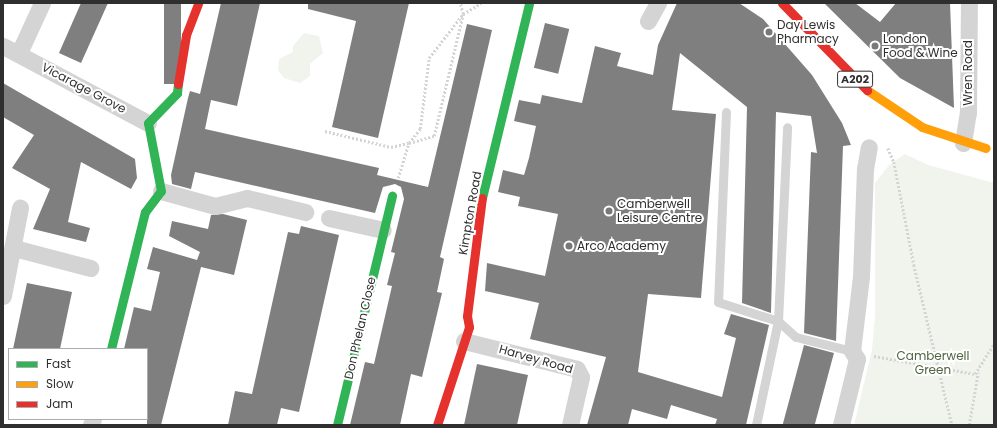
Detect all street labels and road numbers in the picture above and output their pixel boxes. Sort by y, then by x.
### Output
street label: Wren Road [961,40,975,106]
street label: Vicarage Grove [39,60,129,116]
road number: A202 [837,70,873,88]
street label: Kimpton Road [456,170,484,256]
street label: Don Phelan Close [341,275,379,381]
street label: Harvey Road [497,342,575,376]

